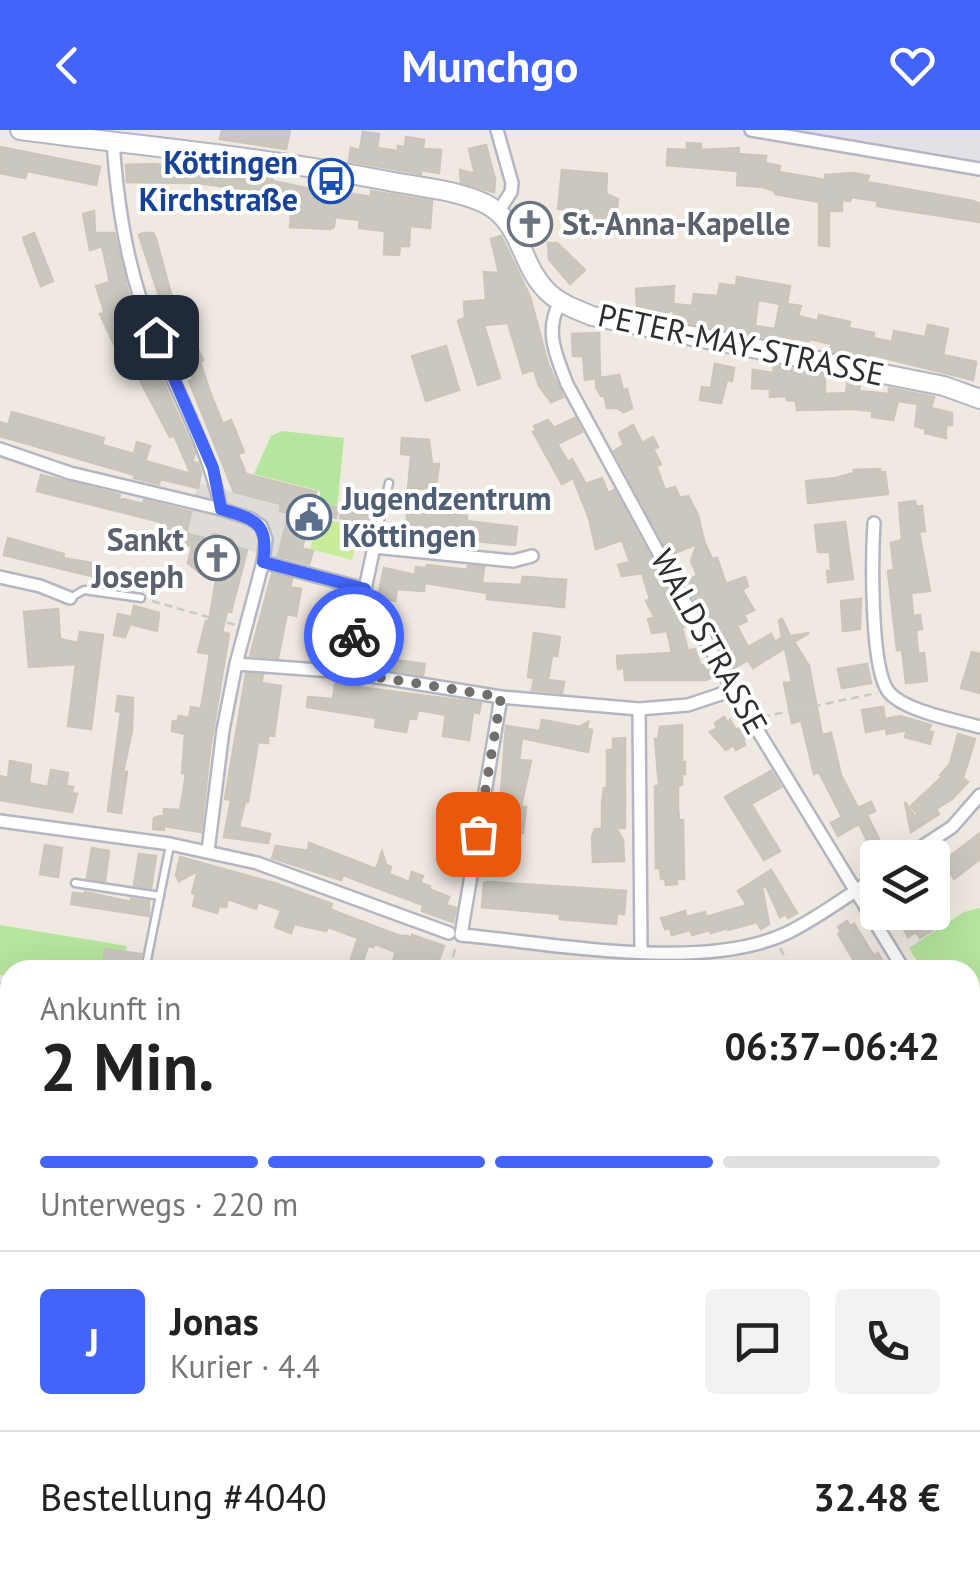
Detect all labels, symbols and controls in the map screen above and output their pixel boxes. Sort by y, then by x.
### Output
text: Munchgo [401,36,579,94]
icon: back [40,38,95,93]
icon: heart [885,38,940,93]
place label: Köttingen Kirchstraße [139,141,298,220]
bus stop icon: Köttingen Kirchstraße [308,158,354,204]
church icon: St.-Anna-Kapelle [507,201,553,247]
place label: St.-Anna-Kapelle [562,202,790,244]
street label: PETER-MAY-STRASSE [594,293,888,395]
pin [114,295,199,380]
icon: home [129,310,184,365]
place label: Jugendzentrum Köttingen [341,477,551,556]
public building icon: Jugendzentrum Köttingen [286,494,332,540]
place label: Sankt Joseph [91,518,185,597]
church icon: Sankt Joseph [194,535,240,581]
street label: WALDSTRASSE [642,542,778,741]
courier [304,586,404,686]
icon: bike [327,609,382,664]
pin [436,792,521,877]
icon: bag [451,807,506,862]
map controls [860,840,950,930]
button: layers [860,840,950,930]
text: Ankunft in [40,987,181,1029]
text: 06:37–06:42 [725,1021,940,1070]
text: 2 Min. [40,1024,214,1108]
text: Unterwegs · 220 m [40,1183,298,1225]
button: chat [705,1289,810,1394]
button: phone [835,1289,940,1394]
text: Jonas [170,1296,259,1345]
text: J [86,1317,99,1366]
text: Kurier · 4.4 [170,1345,320,1387]
text: Bestellung #4040 [40,1472,327,1521]
text: 32.48 € [813,1472,940,1521]

